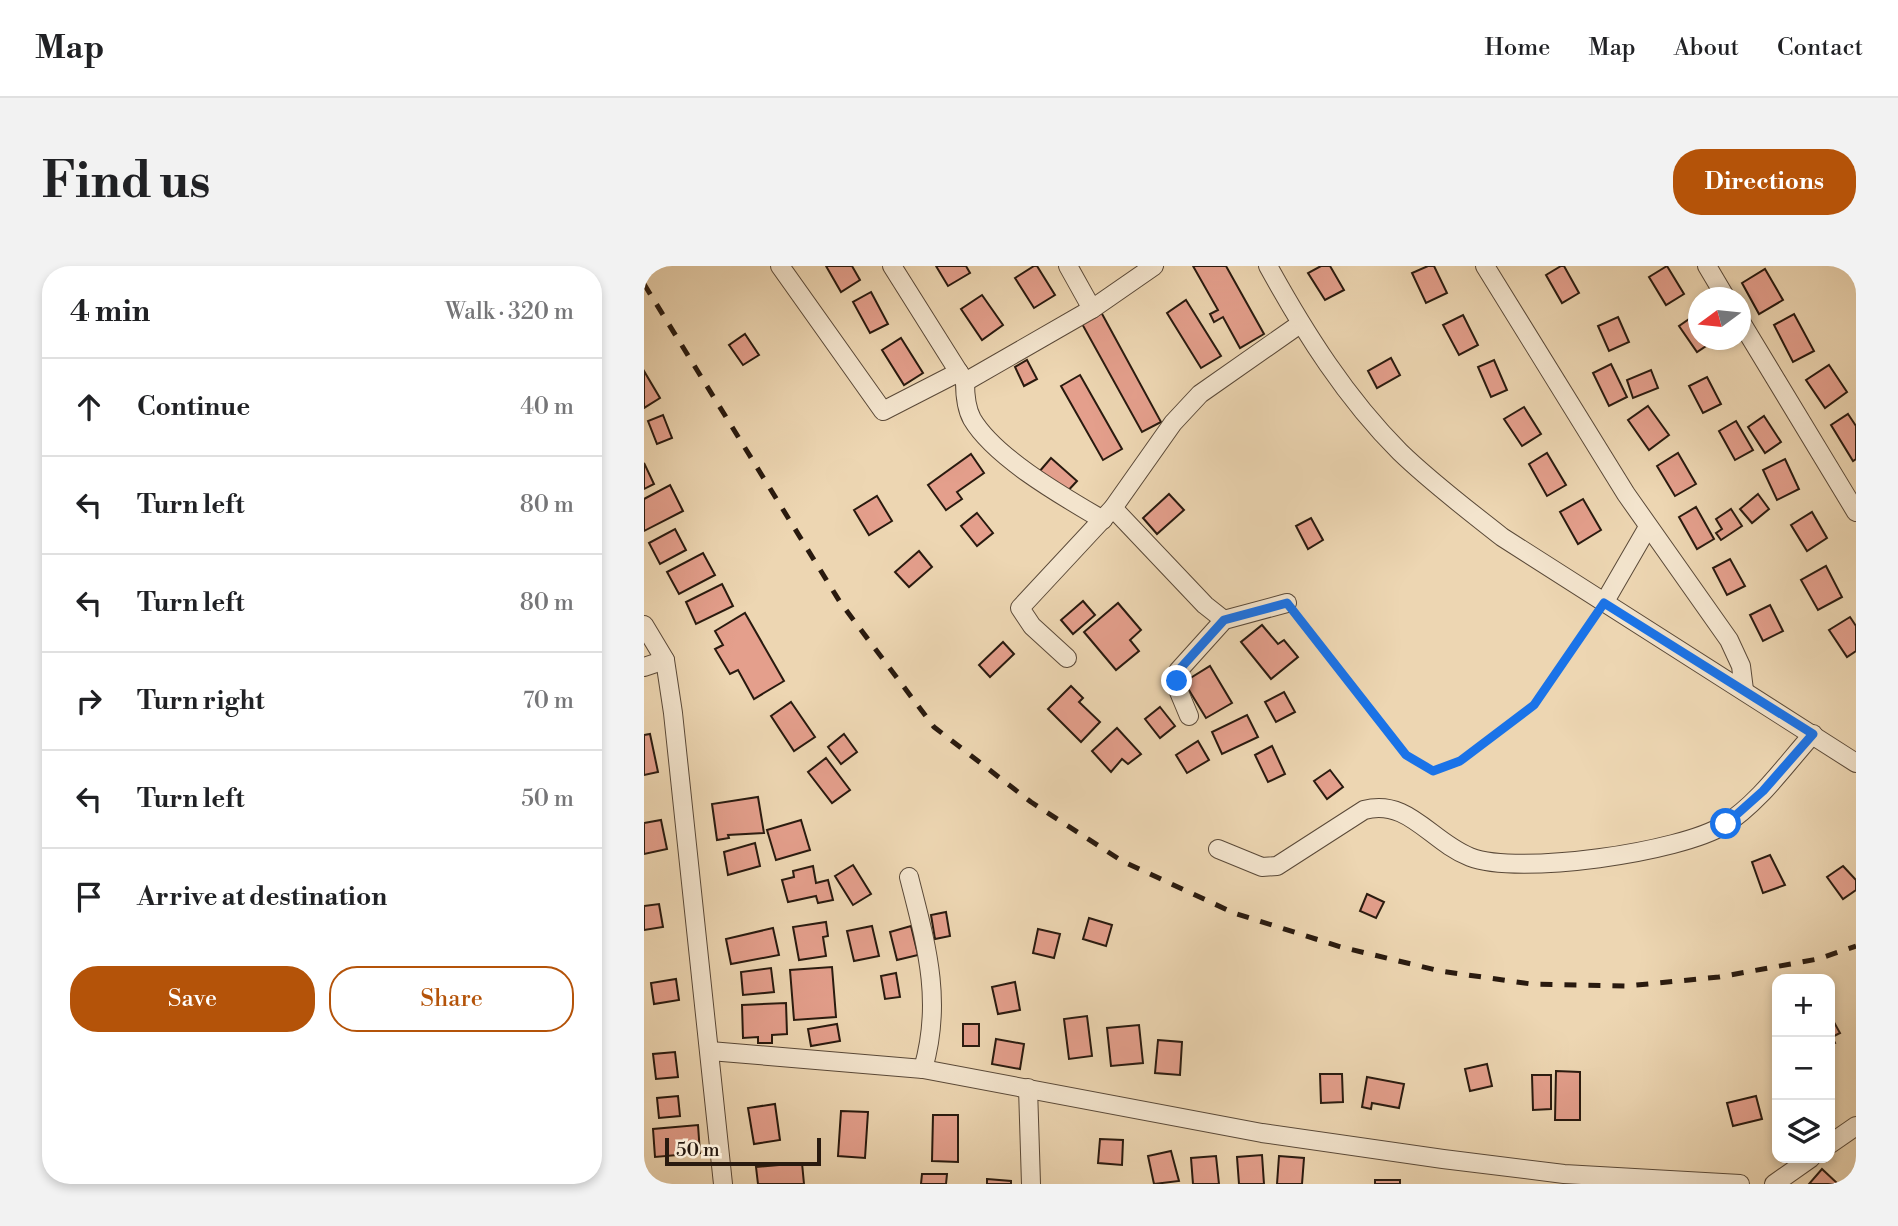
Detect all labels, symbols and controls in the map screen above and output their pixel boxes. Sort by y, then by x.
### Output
text: Map [35,28,104,69]
text: Home [1485,33,1550,63]
text: Map [1588,33,1636,63]
text: About [1674,33,1739,63]
text: Contact [1777,33,1863,63]
button: Directions [1673,149,1856,215]
text: Find us [42,152,211,213]
north arrow [1688,287,1751,350]
text: 4 min [70,293,150,331]
text: Walk · 320 m [445,298,574,326]
icon: ahead [70,388,108,426]
text: Continue [137,391,250,423]
text: 40 m [520,393,574,421]
icon: left [70,486,108,524]
text: Turn left [137,489,245,521]
text: 80 m [520,491,574,519]
icon: left [70,584,108,622]
text: Turn left [137,587,245,619]
text: 80 m [520,589,574,617]
route end [1161,665,1192,696]
icon: right [70,682,108,720]
text: Turn right [137,685,265,717]
text: 70 m [523,687,574,715]
icon: left [70,780,108,818]
text: Turn left [137,783,245,815]
text: 50 m [521,785,574,813]
route start [1710,808,1741,839]
icon: arrive [70,878,108,916]
text: Arrive at destination [137,881,387,913]
button: Save [70,966,315,1032]
button: Share [329,966,574,1032]
map controls [1772,974,1835,1163]
button: + [1772,974,1835,1037]
button: − [1772,1037,1835,1100]
button: layers [1772,1100,1835,1163]
scale bar [665,1135,821,1167]
text: 50 m [676,1138,720,1162]

